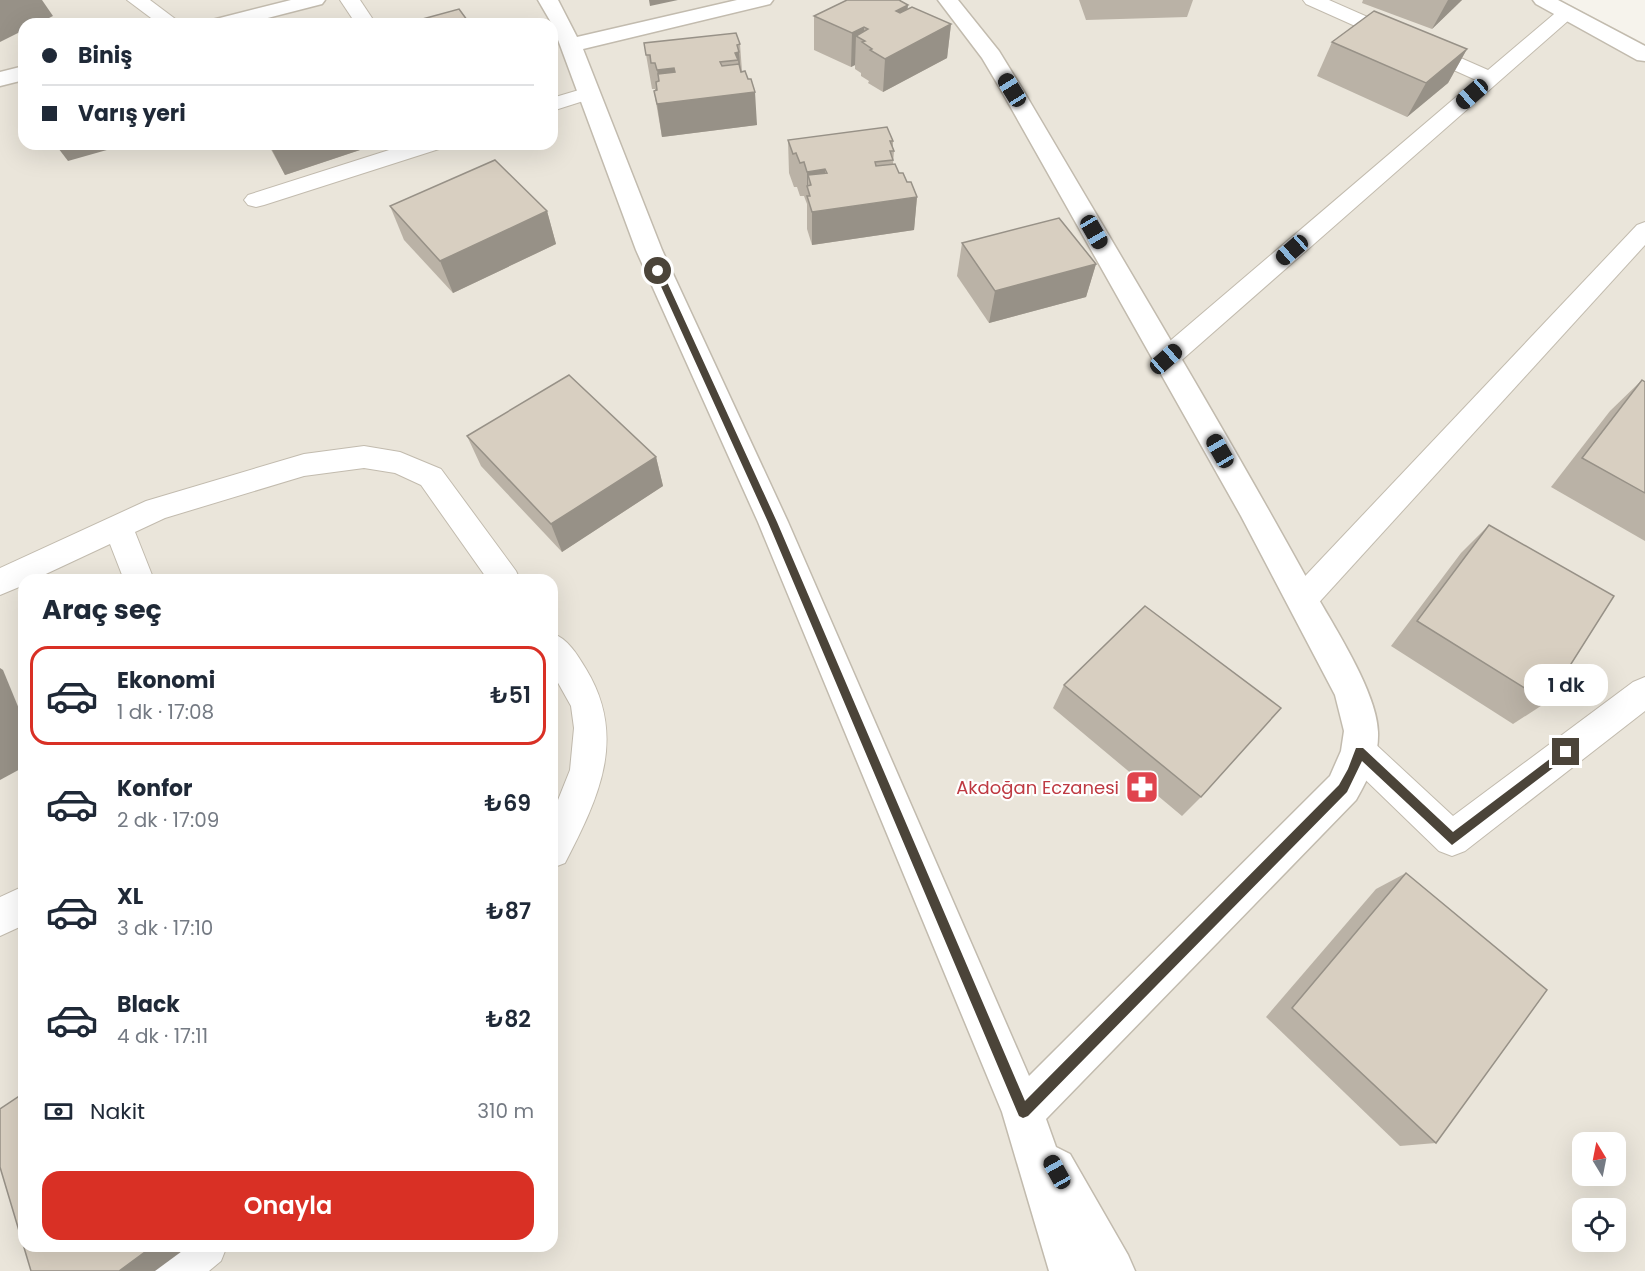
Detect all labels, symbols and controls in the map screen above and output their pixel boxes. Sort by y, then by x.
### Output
text: Biniş [78,40,133,71]
car [995,70,1029,110]
car [1453,75,1491,113]
text: Varış yeri [78,98,186,129]
car [1077,212,1111,252]
car [1273,231,1311,269]
route start [644,257,671,284]
car [1147,340,1185,378]
car [1203,431,1237,471]
text: Araç seç [42,591,162,628]
text: Ekonomi [117,665,215,696]
callout: 1 dk [1524,665,1608,707]
icon: car [45,669,99,723]
text: 1 dk [1547,671,1585,699]
text: ₺51 [490,680,531,711]
text: 1 dk · 17:08 [117,698,214,726]
route end [1552,738,1579,765]
pharmacy icon: Akdoğan Eczanesi [1124,769,1160,805]
text: Konfor [117,773,193,804]
place label: Akdoğan Eczanesi [956,775,1119,800]
icon: car [45,777,99,831]
text: ₺69 [485,788,531,819]
text: 2 dk · 17:09 [117,806,219,834]
text: XL [117,881,143,912]
icon: car [45,885,99,939]
text: ₺87 [486,896,531,927]
text: 3 dk · 17:10 [117,914,213,942]
text: Black [117,989,180,1020]
icon: car [45,993,99,1047]
text: ₺82 [486,1004,531,1035]
text: 4 dk · 17:11 [117,1022,208,1050]
icon: cash [42,1095,75,1128]
text: Nakit [90,1096,145,1127]
text: 310 m [477,1097,534,1125]
north arrow [1572,1132,1626,1186]
map controls [1572,1132,1626,1252]
car [1040,1152,1074,1192]
button: Onayla [42,1171,534,1240]
button: locate [1572,1198,1626,1252]

